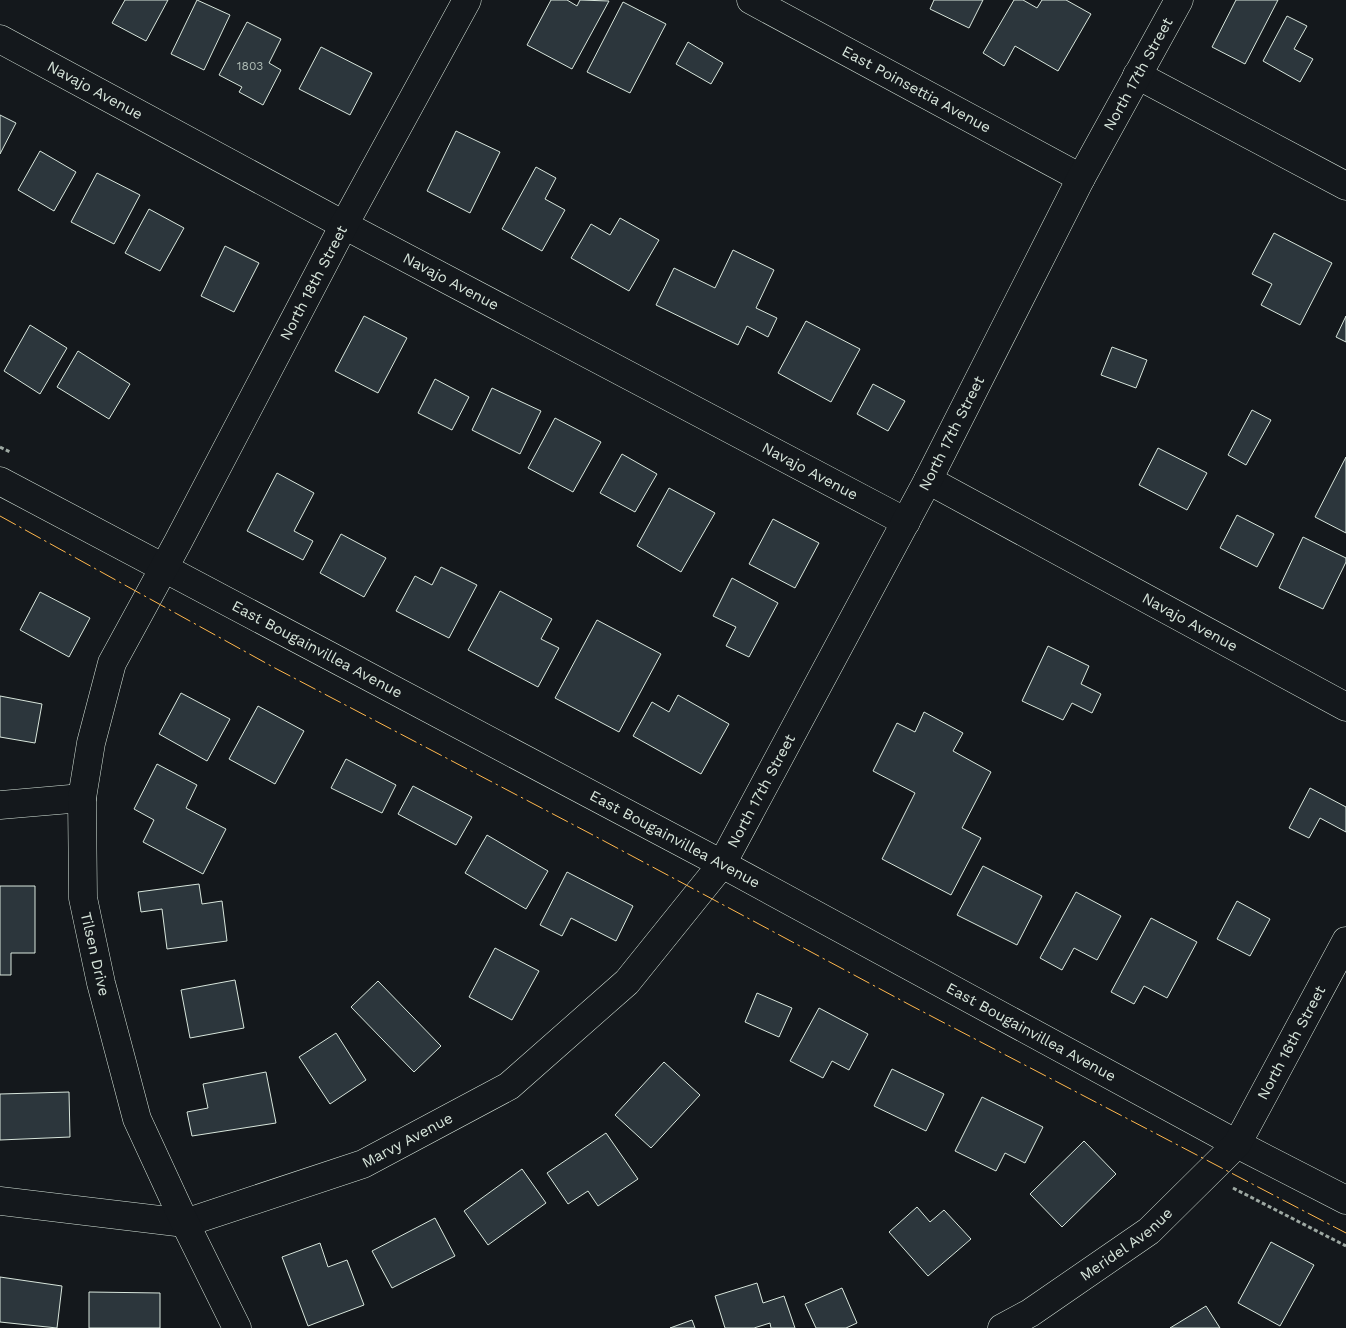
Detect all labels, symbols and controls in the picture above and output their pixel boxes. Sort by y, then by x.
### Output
street label: North 17th Street [1100,14,1177,134]
street label: East Poinsettia Avenue [839,42,994,137]
street label: Navajo Avenue [44,57,146,123]
house number: 1803 [237,59,263,73]
street label: North 18th Street [276,222,351,343]
street label: Navajo Avenue [400,249,502,314]
street label: North 17th Street [915,373,988,494]
street label: Navajo Avenue [759,439,861,504]
street label: Navajo Avenue [1139,589,1241,655]
street label: East Bougainvillea Avenue [229,597,405,702]
street label: North 17th Street [723,730,799,851]
street label: East Bougainvillea Avenue [587,786,763,892]
street label: Tilsen Drive [77,910,113,998]
street label: East Bougainvillea Avenue [943,979,1119,1085]
street label: North 16th Street [1253,982,1330,1103]
street label: Marvy Avenue [359,1109,456,1172]
street label: Meridel Avenue [1076,1204,1176,1285]

